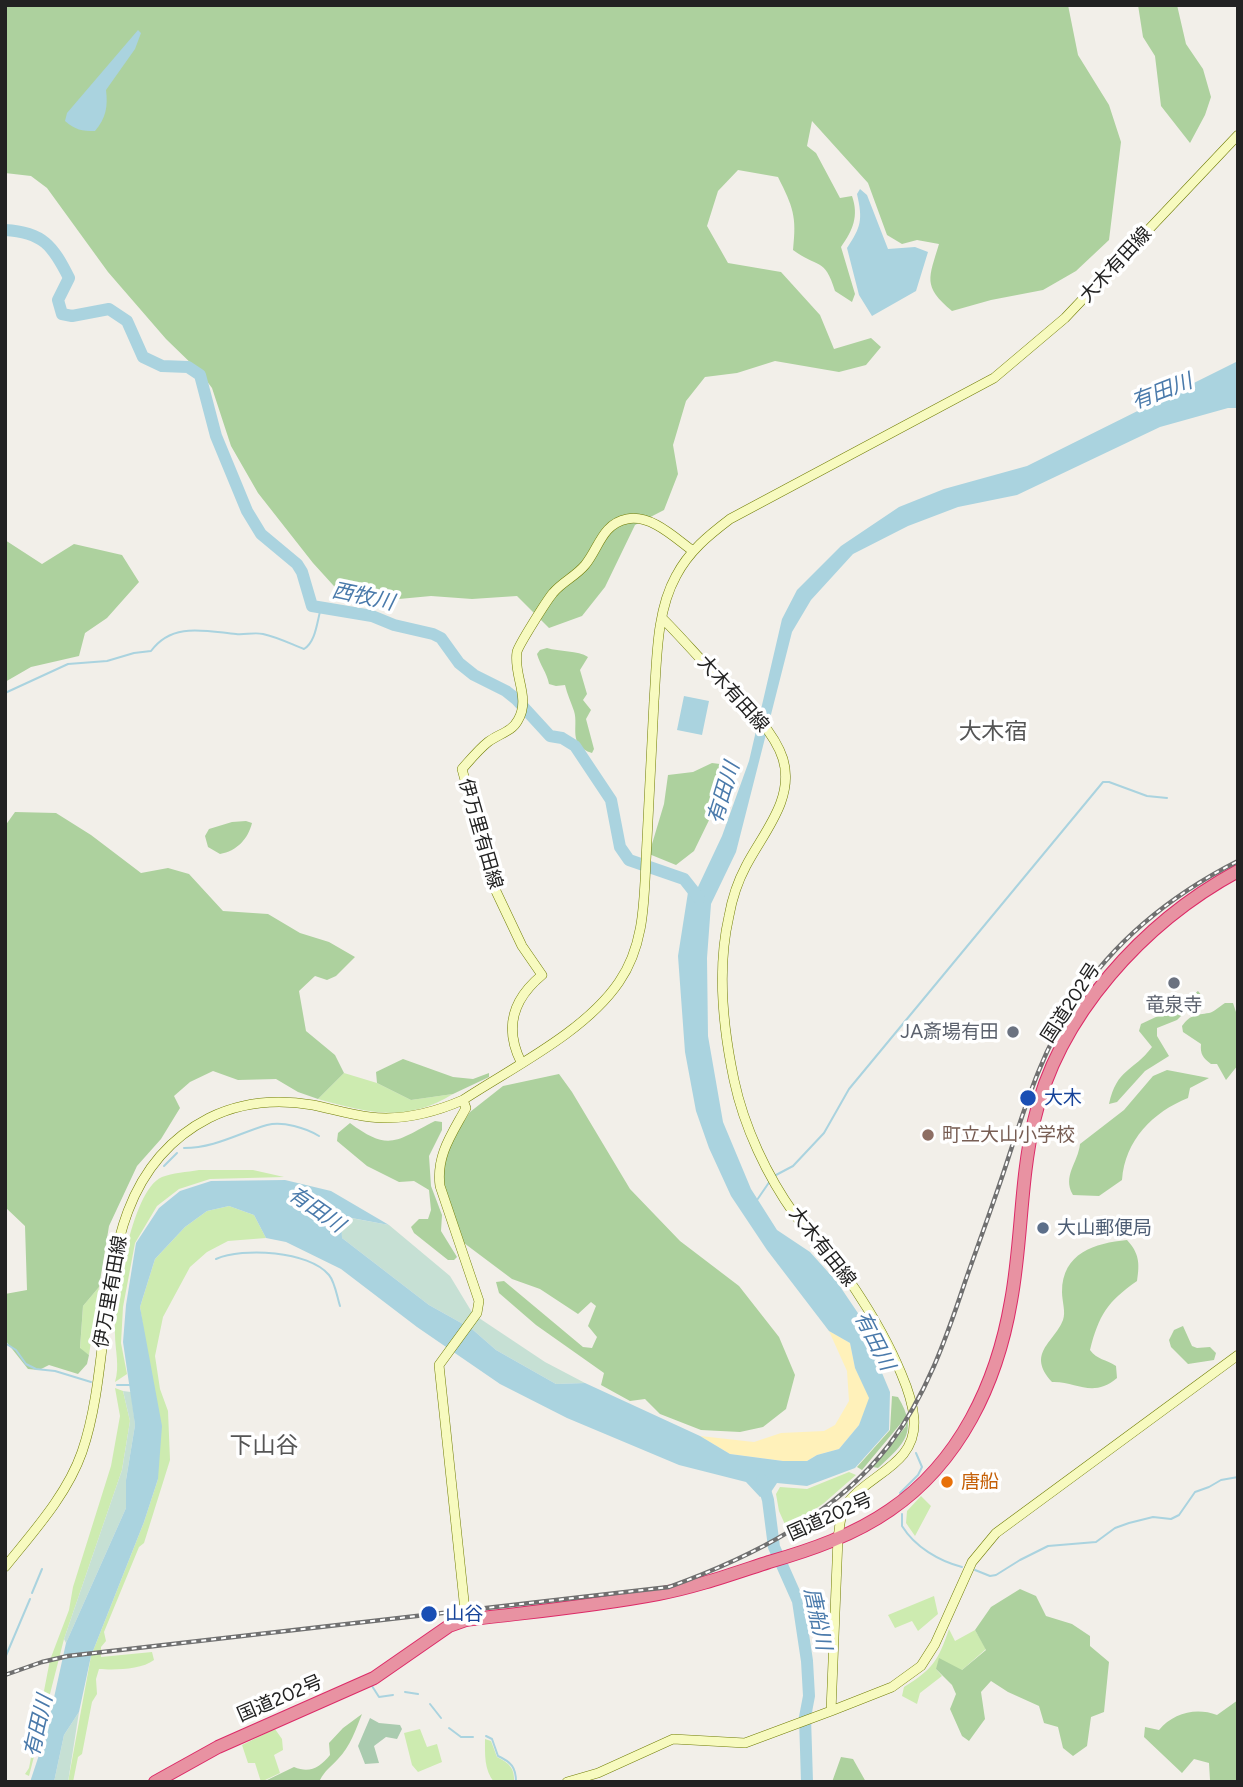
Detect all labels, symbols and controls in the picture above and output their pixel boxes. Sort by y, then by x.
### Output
street label: 大木有田線 [1075,222,1157,308]
water label: 有田川 [1128,369,1196,415]
water label: 西牧川 [330,578,396,616]
street label: 大木有田線 [693,651,773,737]
district label: 大木宿 [959,718,1027,746]
water label: 有田川 [703,759,745,827]
street label: 伊万里有田線 [453,776,507,892]
street label: 国道202号 [1037,959,1105,1047]
marker: 竜泉寺 [1166,975,1182,991]
place label: 竜泉寺 [1146,994,1202,1016]
place label: JA斎場有田 [900,1021,999,1043]
marker: JA斎場有田 [1005,1024,1021,1040]
place label: 大木 [1044,1087,1082,1109]
marker: 大木 [1018,1088,1038,1108]
place label: 町立大山小学校 [942,1124,1075,1146]
marker: 町立大山小学校 [920,1127,936,1143]
water label: 有田川 [283,1182,349,1238]
street label: 大木有田線 [784,1203,860,1291]
place label: 大山郵便局 [1057,1217,1152,1239]
marker: 大山郵便局 [1035,1220,1051,1236]
street label: 伊万里有田線 [90,1234,132,1350]
water label: 有田川 [848,1307,900,1375]
district label: 下山谷 [230,1432,298,1460]
place label: 唐船 [961,1471,999,1493]
marker: 唐船 [939,1474,955,1490]
street label: 国道202号 [784,1488,876,1546]
water label: 唐船川 [798,1586,836,1652]
place label: 山谷 [445,1603,483,1625]
marker: 山谷 [419,1604,439,1624]
street label: 国道202号 [234,1671,326,1727]
water label: 有田川 [20,1692,58,1760]

